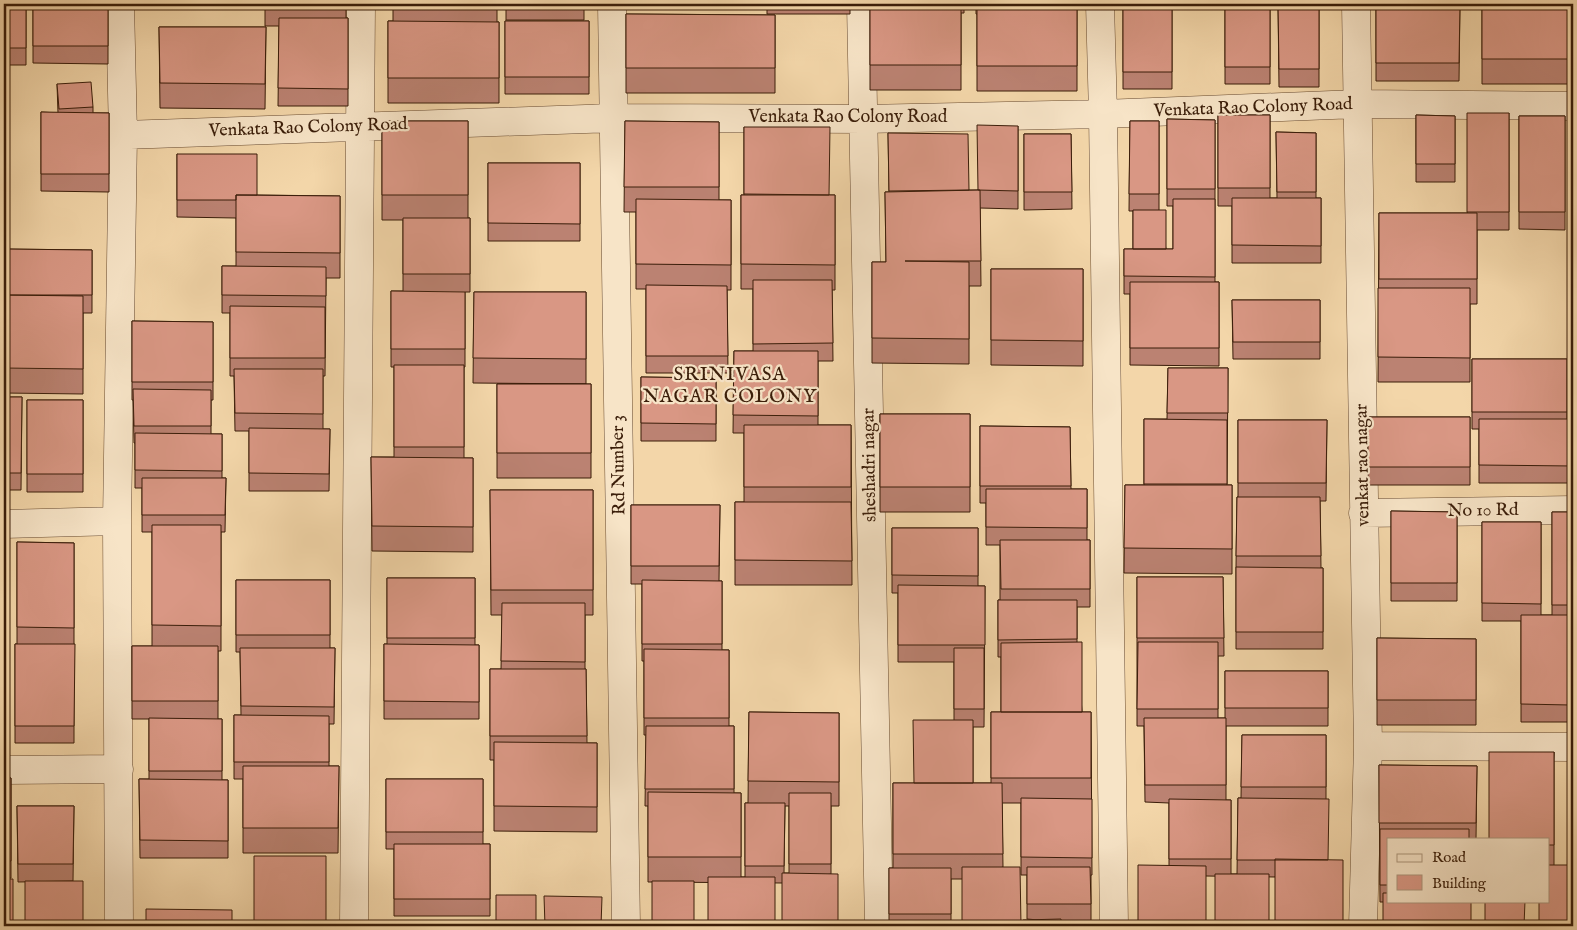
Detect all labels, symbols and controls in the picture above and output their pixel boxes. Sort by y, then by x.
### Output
street label: Venkata Rao Colony Road [1152,93,1353,123]
street label: Venkata Rao Colony Road [748,106,948,129]
street label: Venkata Rao Colony Road [207,113,408,143]
district label: SRINIVASA NAGAR COLONY [643,363,817,409]
street label: venkat rao nagar [1350,403,1376,527]
street label: sheshadri nagar [857,407,882,522]
street label: Rd Number 3 [607,415,631,515]
street label: No 10 Rd [1447,499,1519,523]
legend [1387,838,1550,902]
text: Road [1432,848,1467,867]
text: Building [1432,874,1487,893]

